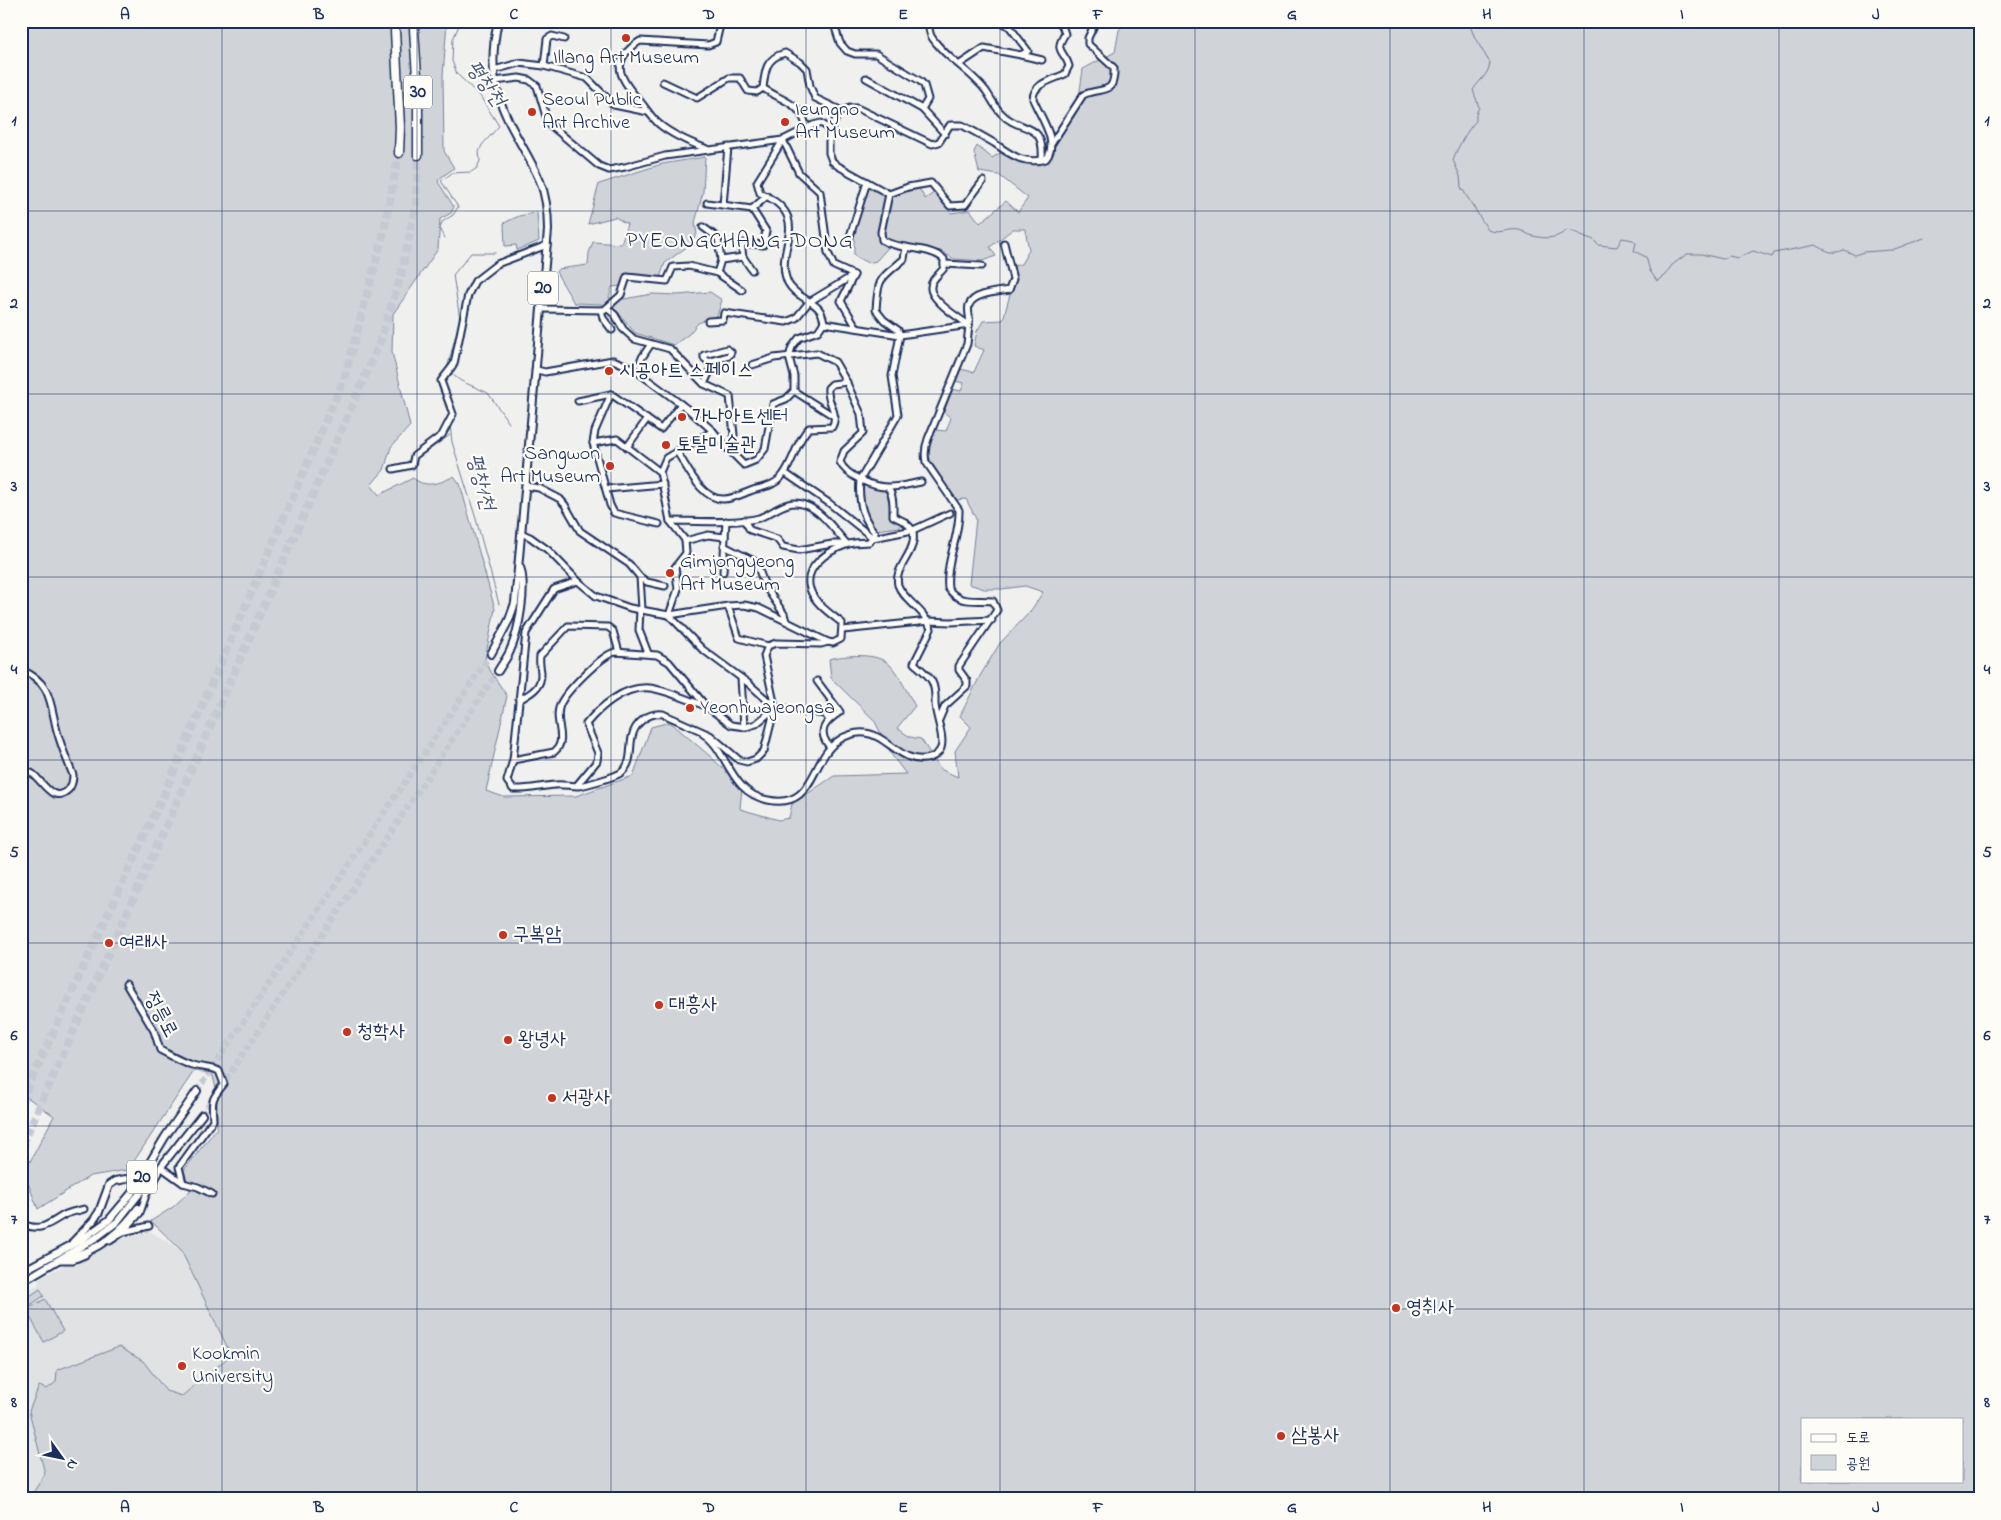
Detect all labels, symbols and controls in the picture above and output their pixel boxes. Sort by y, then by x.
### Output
text: A [120,3,130,27]
text: B [313,3,325,27]
text: C [510,3,519,27]
text: D [702,3,715,27]
text: E [898,3,908,27]
text: F [1092,3,1104,27]
text: G [1287,3,1297,27]
text: H [1482,3,1492,27]
text: I [1680,3,1684,27]
text: J [1872,3,1880,27]
marker: Illang Art Museum [620,32,632,44]
place label: Illang Art Museum [553,44,699,74]
water label: 평창천 [458,55,513,115]
road number: 30 [404,75,432,108]
place label: Seoul Public Art Archive [542,86,642,138]
place label: Ieungno Art Museum [795,96,895,148]
marker: Seoul Public Art Archive [526,106,538,118]
text: 1 [11,109,17,133]
text: 1 [1984,109,1990,133]
marker: Ieungno Art Museum [779,116,791,128]
district label: PYEONGCHANG-DONG [626,226,854,258]
road number: 20 [528,272,558,304]
text: 2 [9,292,18,316]
text: 2 [1982,292,1991,316]
place label: 시공아트 스페이스 [619,357,753,386]
marker: 시공아트 스페이스 [603,365,615,377]
place label: 가나아트센터 [692,403,789,432]
marker: 가나아트센터 [676,411,688,423]
place label: 토탈미술관 [676,431,756,460]
marker: 토탈미술관 [660,439,672,451]
place label: Sangwon Art Museum [500,440,600,492]
water label: 평창1천 [458,450,502,516]
marker: Sangwon Art Museum [604,460,616,472]
text: 3 [10,475,18,499]
text: 3 [1983,475,1991,499]
place label: Gimjongyeong Art Museum [680,548,794,600]
marker: Gimjongyeong Art Museum [664,567,676,579]
text: 4 [10,658,18,682]
text: 4 [1983,658,1991,682]
place label: Yeonhwajeongsa [700,694,835,724]
marker: Yeonhwajeongsa [684,702,696,714]
text: 5 [9,841,19,865]
text: 5 [1982,841,1992,865]
place label: 구복암 [513,921,561,950]
place label: 여래사 [119,929,167,958]
marker: 구복암 [497,929,509,941]
marker: 여래사 [103,937,115,949]
street label: 정릉로 [136,987,184,1043]
place label: 대흥사 [669,991,717,1020]
marker: 대흥사 [653,999,665,1011]
place label: 청학사 [357,1018,405,1047]
text: 6 [9,1024,18,1048]
text: 6 [1982,1024,1991,1048]
marker: 청학사 [341,1026,353,1038]
place label: 왕녕사 [518,1026,566,1055]
marker: 왕녕사 [502,1034,514,1046]
place label: 서광사 [562,1084,610,1113]
marker: 서광사 [546,1092,558,1104]
road number: 20 [127,1160,157,1194]
text: 7 [11,1208,18,1232]
text: 7 [1984,1208,1991,1232]
place label: 영취사 [1406,1294,1454,1323]
marker: 영취사 [1390,1302,1402,1314]
place label: Kookmin University [192,1340,273,1392]
marker: Kookmin University [176,1360,188,1372]
text: 8 [10,1391,17,1415]
text: 8 [1983,1391,1990,1415]
legend [1801,1418,1964,1482]
place label: 삼봉사 [1291,1422,1339,1451]
text: 도로 [1846,1427,1870,1449]
marker: 삼봉사 [1275,1430,1287,1442]
north arrow [38,1432,88,1482]
text: 공원 [1846,1453,1870,1475]
text: N [60,1455,83,1474]
text: A [120,1496,130,1520]
text: B [313,1496,325,1520]
text: C [510,1496,519,1520]
text: D [702,1496,715,1520]
text: E [898,1496,908,1520]
text: F [1092,1496,1104,1520]
text: G [1287,1496,1297,1520]
text: H [1482,1496,1492,1520]
text: I [1680,1496,1684,1520]
text: J [1872,1496,1880,1520]

